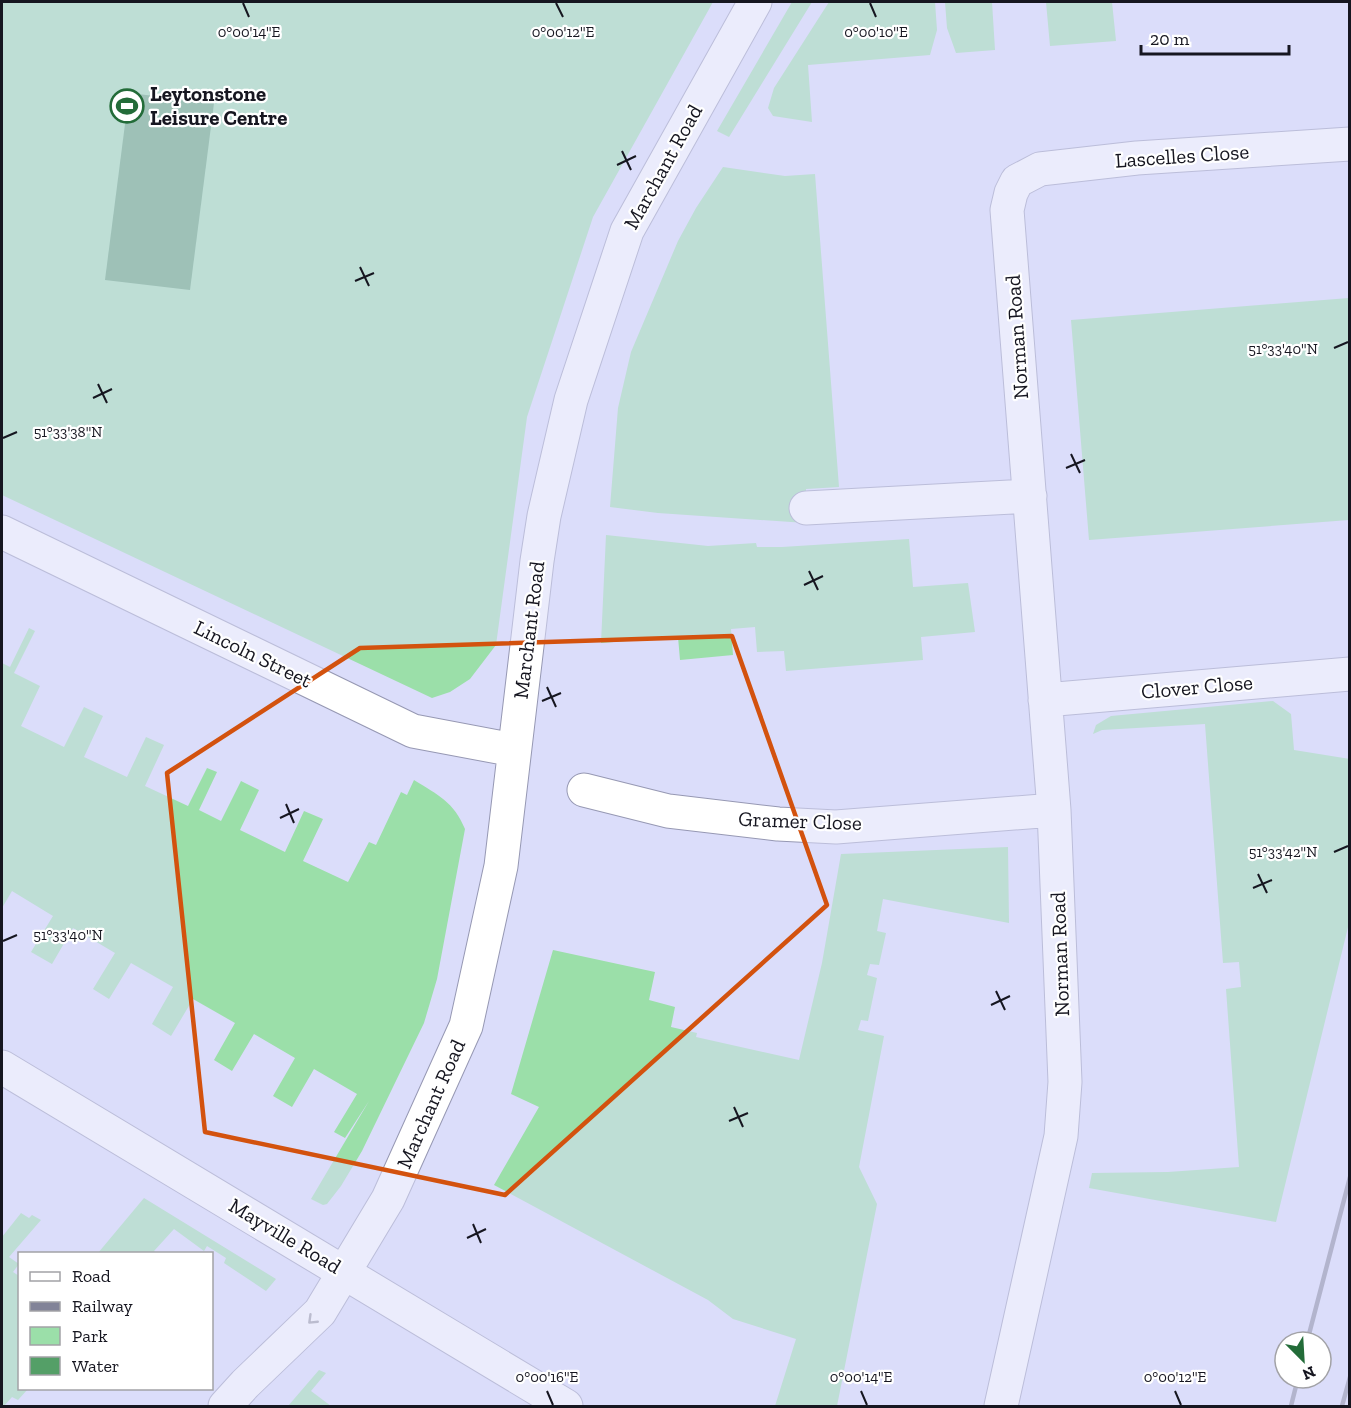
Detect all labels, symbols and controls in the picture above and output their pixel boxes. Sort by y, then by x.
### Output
scale bar [1141,18,1290,56]
text: 0°00'14"E [218,23,280,41]
text: 0°00'12"E [532,23,594,41]
text: 0°00'10"E [844,23,908,41]
text: 20 m [1150,28,1190,50]
place label: Leytonstone Leisure Centre [150,81,287,130]
sports icon: Leytonstone Leisure Centre [109,88,145,124]
street label: Marchant Road [618,100,707,233]
street label: Lascelles Close [1114,138,1250,173]
street label: Norman Road [1000,273,1033,400]
text: 51°33'40"N [1248,340,1318,358]
text: 51°33'38"N [34,423,102,441]
street label: Marchant Road [508,559,549,700]
street label: Lincoln Street [190,614,316,693]
street label: Clover Close [1140,669,1254,704]
street label: Gramer Close [738,806,862,835]
text: 51°33'42"N [1249,843,1317,861]
street label: Norman Road [1045,891,1074,1017]
text: 51°33'40"N [33,926,103,944]
street label: Marchant Road [391,1035,470,1172]
street label: Mayville Road [225,1192,346,1279]
legend [18,1252,213,1390]
text: Road [72,1265,111,1287]
text: Railway [72,1295,134,1317]
one-way arrow [308,1312,319,1323]
text: Park [72,1325,108,1347]
north arrow [1273,1330,1333,1390]
text: Water [72,1355,119,1377]
text: N [1299,1362,1318,1384]
text: 0°00'16"E [516,1368,579,1386]
text: 0°00'14"E [830,1368,892,1386]
text: 0°00'12"E [1144,1368,1206,1386]

